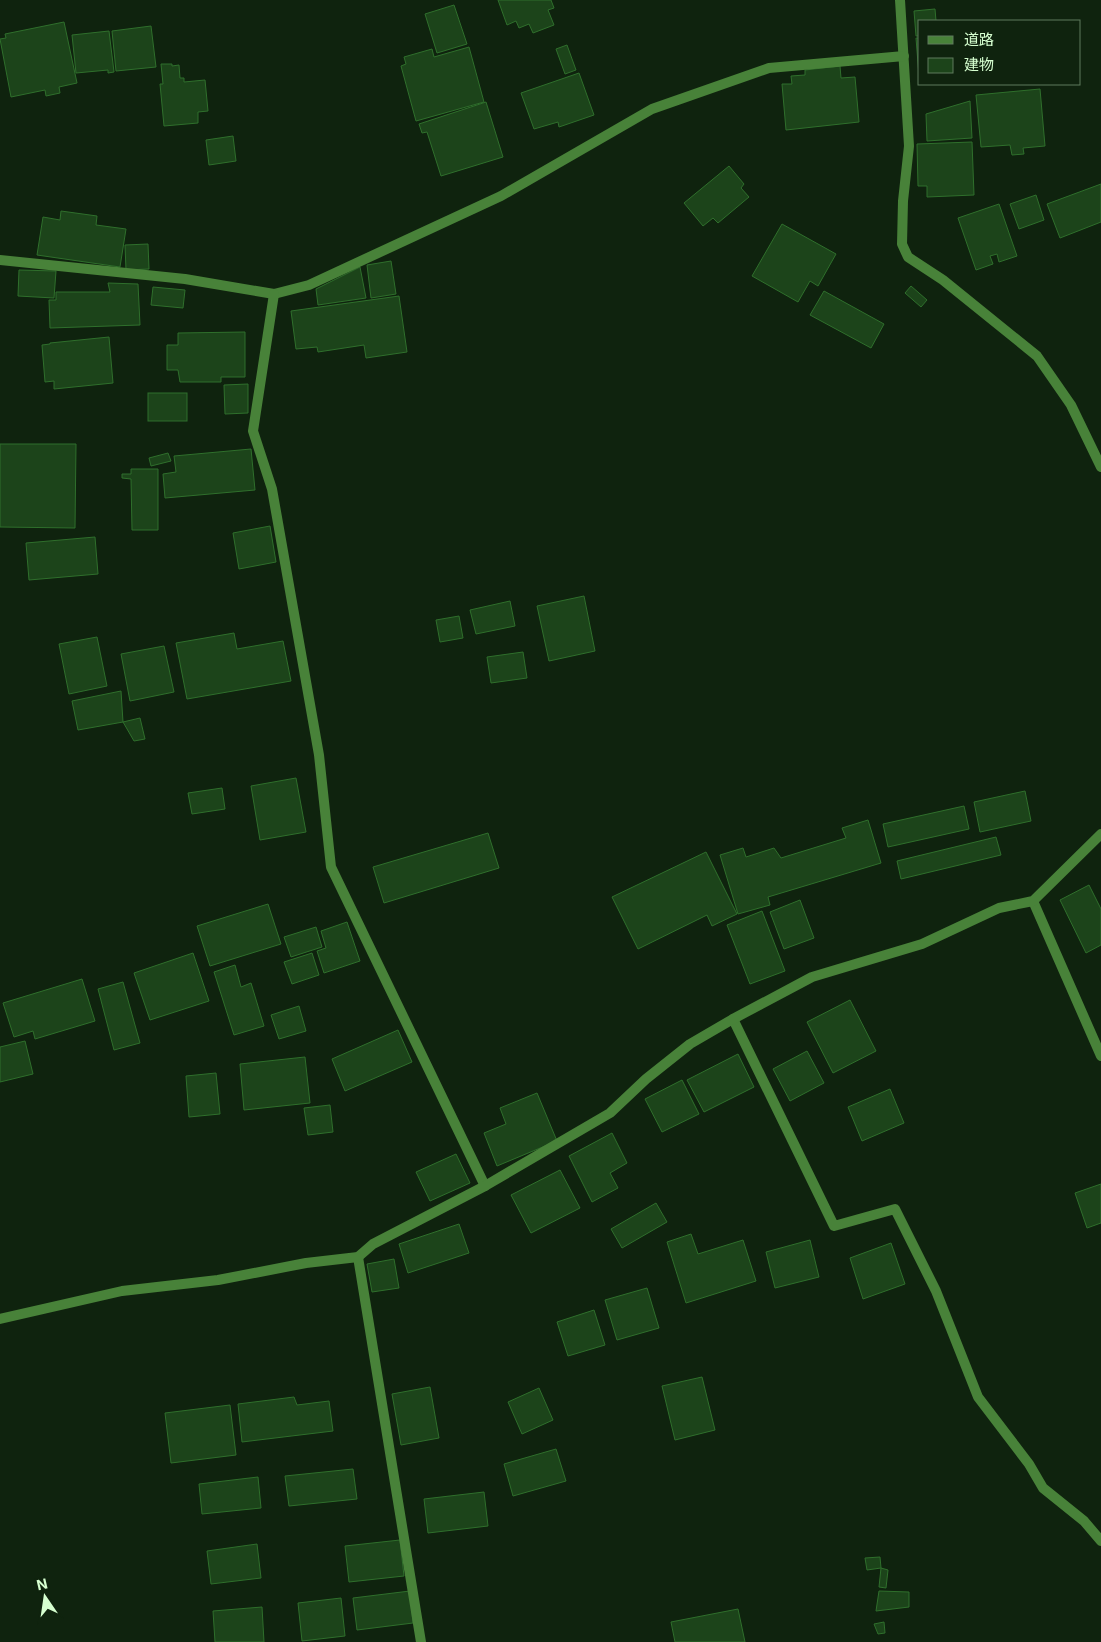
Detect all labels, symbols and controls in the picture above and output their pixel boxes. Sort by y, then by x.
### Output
legend [918,20,1081,85]
text: 道路 [964,30,994,49]
text: 建物 [964,55,994,74]
north arrow [20,1572,70,1622]
text: N [35,1574,49,1593]

